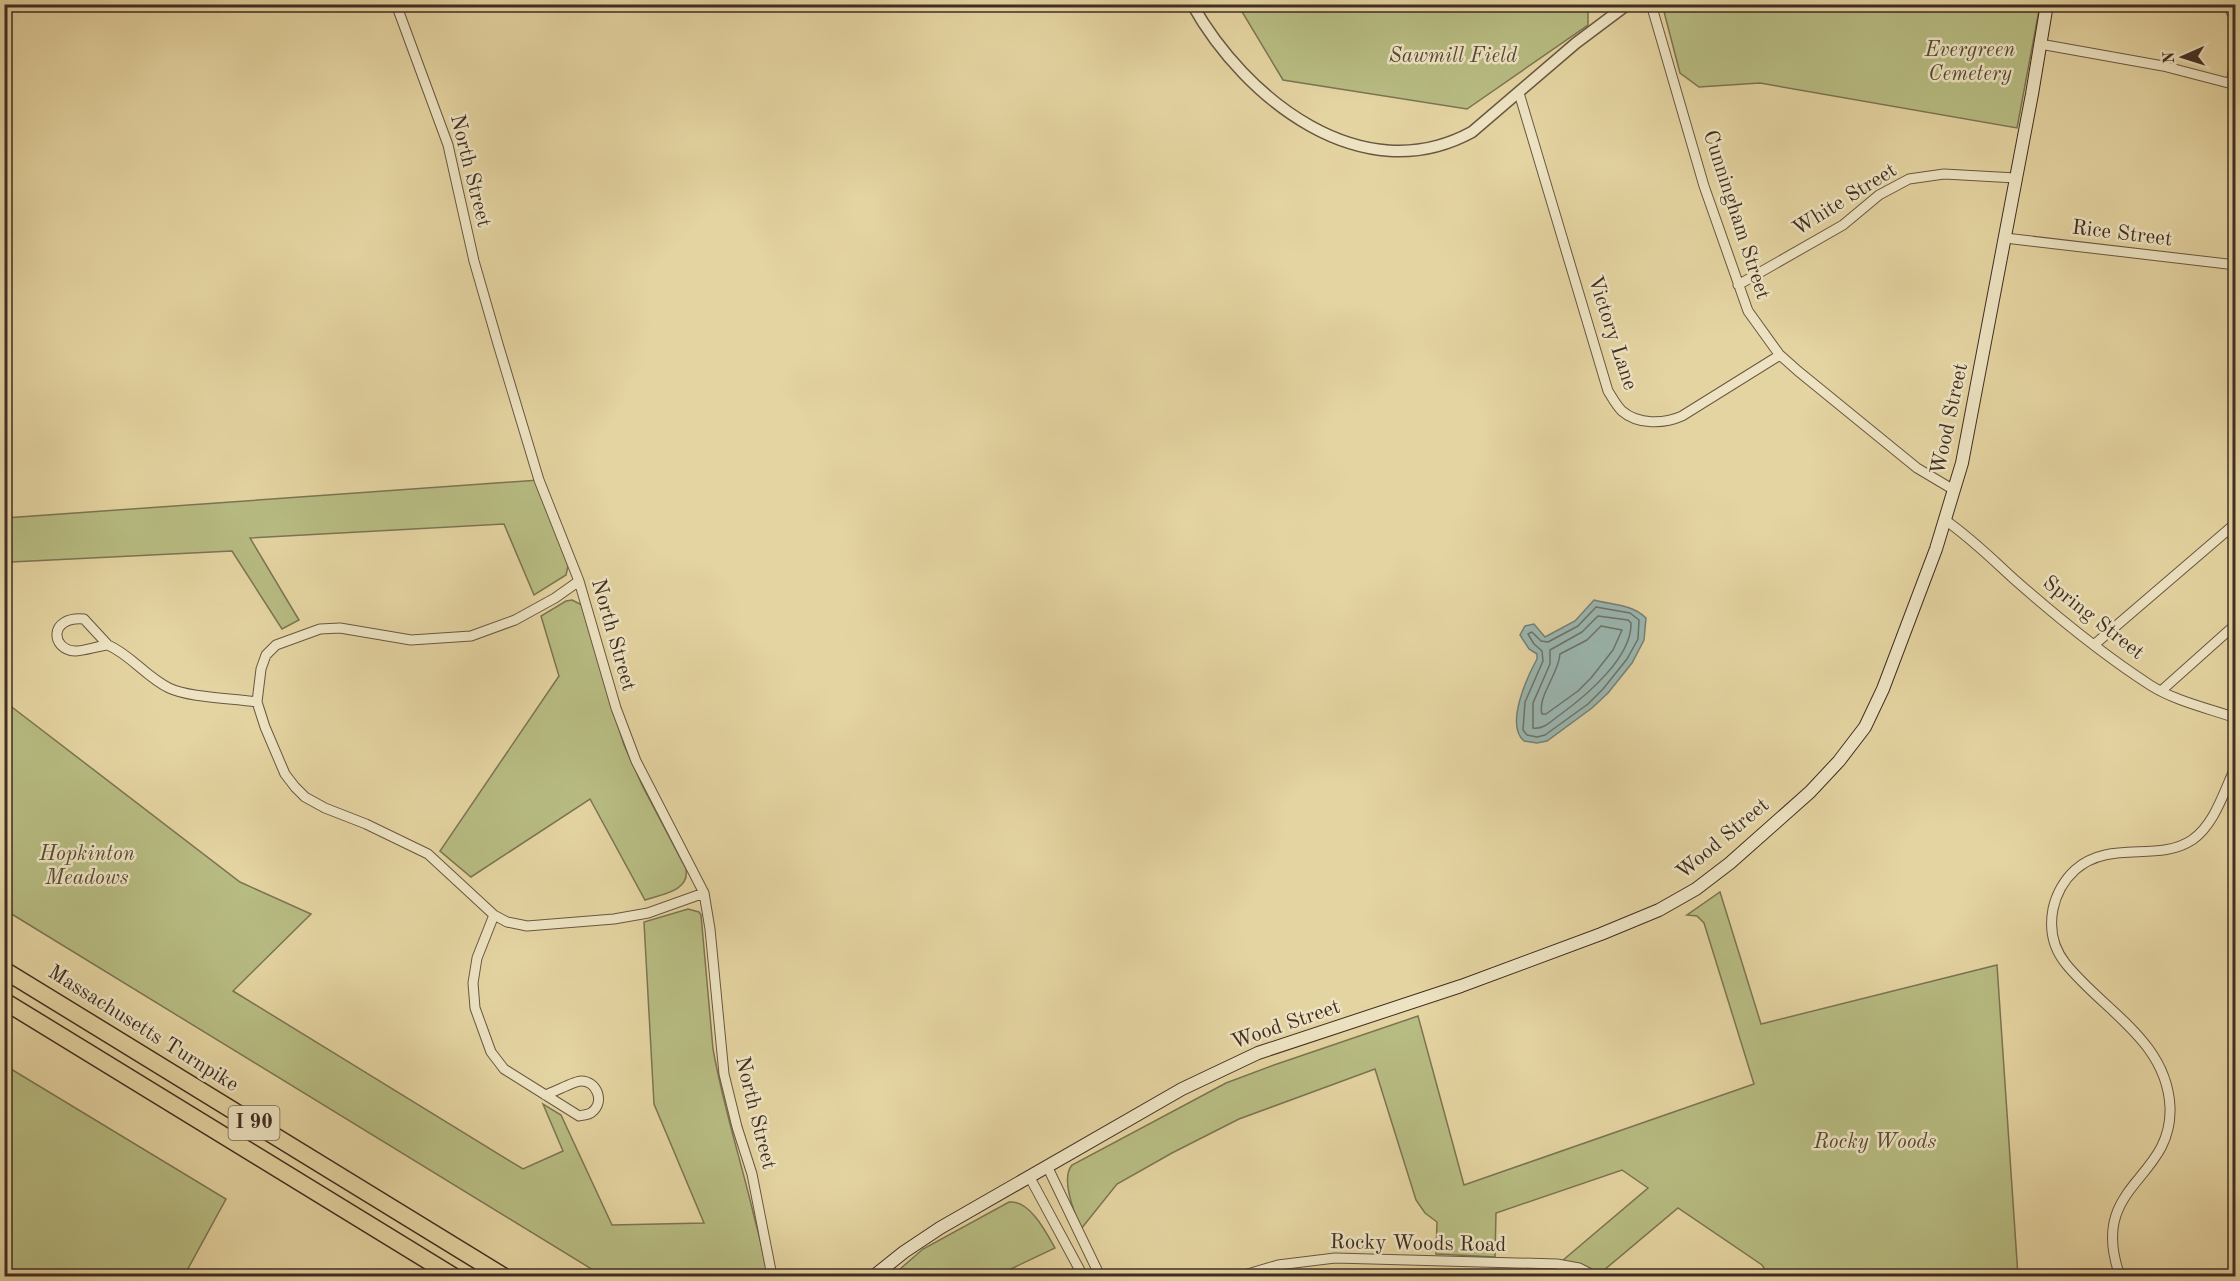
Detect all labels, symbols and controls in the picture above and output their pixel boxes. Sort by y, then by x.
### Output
north arrow [2153,27,2213,87]
park label: Evergreen Cemetery [1924,40,2015,85]
park label: Sawmill Field [1389,46,1518,67]
text: N [2162,50,2178,64]
street label: North Street [446,112,494,230]
street label: Cunningham Street [1699,128,1773,302]
street label: White Street [1789,160,1901,240]
street label: Rice Street [2071,217,2173,251]
street label: Victory Lane [1584,273,1640,393]
street label: Wood Street [1928,361,1972,477]
street label: Spring Street [2038,572,2148,664]
street label: North Street [587,577,639,693]
street label: Wood Street [1673,794,1773,884]
park label: Hopkinton Meadows [38,844,135,889]
street label: Massachusetts Turnpike [44,962,242,1096]
street label: Wood Street [1229,997,1343,1053]
street label: North Street [731,1054,779,1172]
road number: I 90 [228,1106,280,1140]
park label: Rocky Woods [1813,1132,1936,1153]
street label: Rocky Woods Road [1330,1232,1506,1256]

